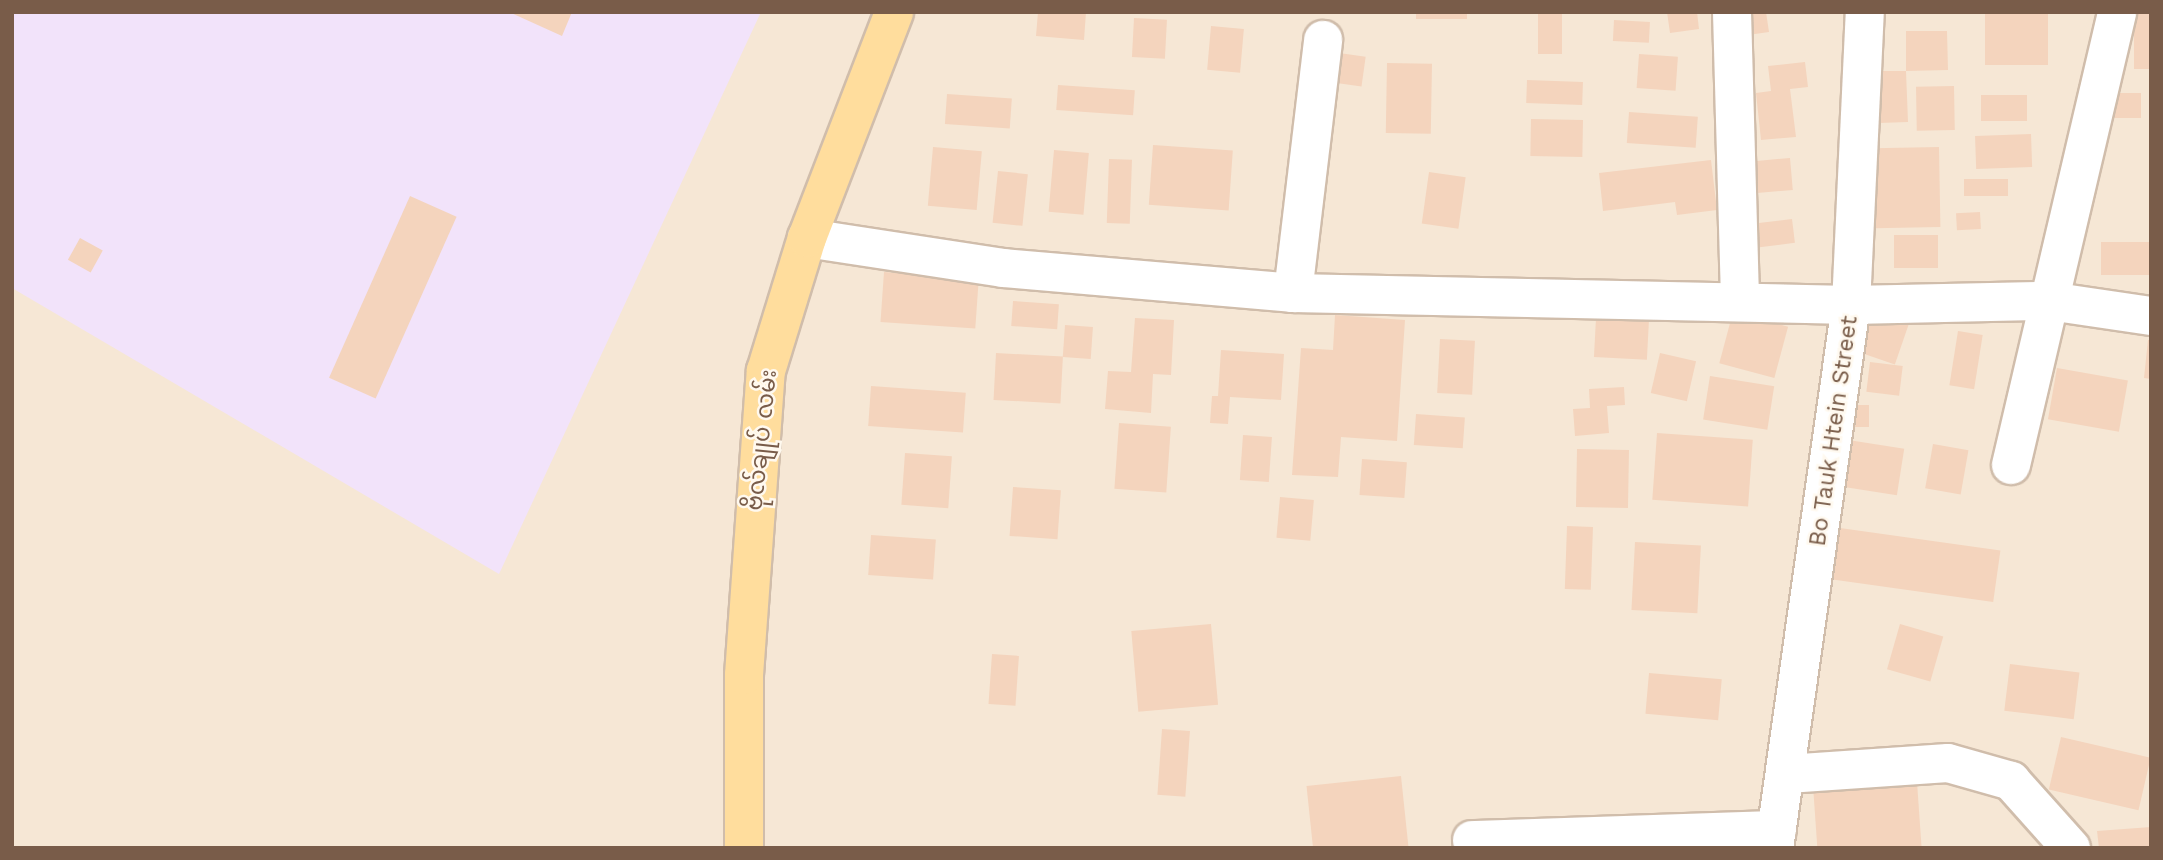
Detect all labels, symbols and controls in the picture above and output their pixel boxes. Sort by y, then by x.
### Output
street label: Bo Tauk Htein Street [1804,313,1864,549]
street label: ဗိုလ်ချုပ် လမ်း [741,368,783,512]

